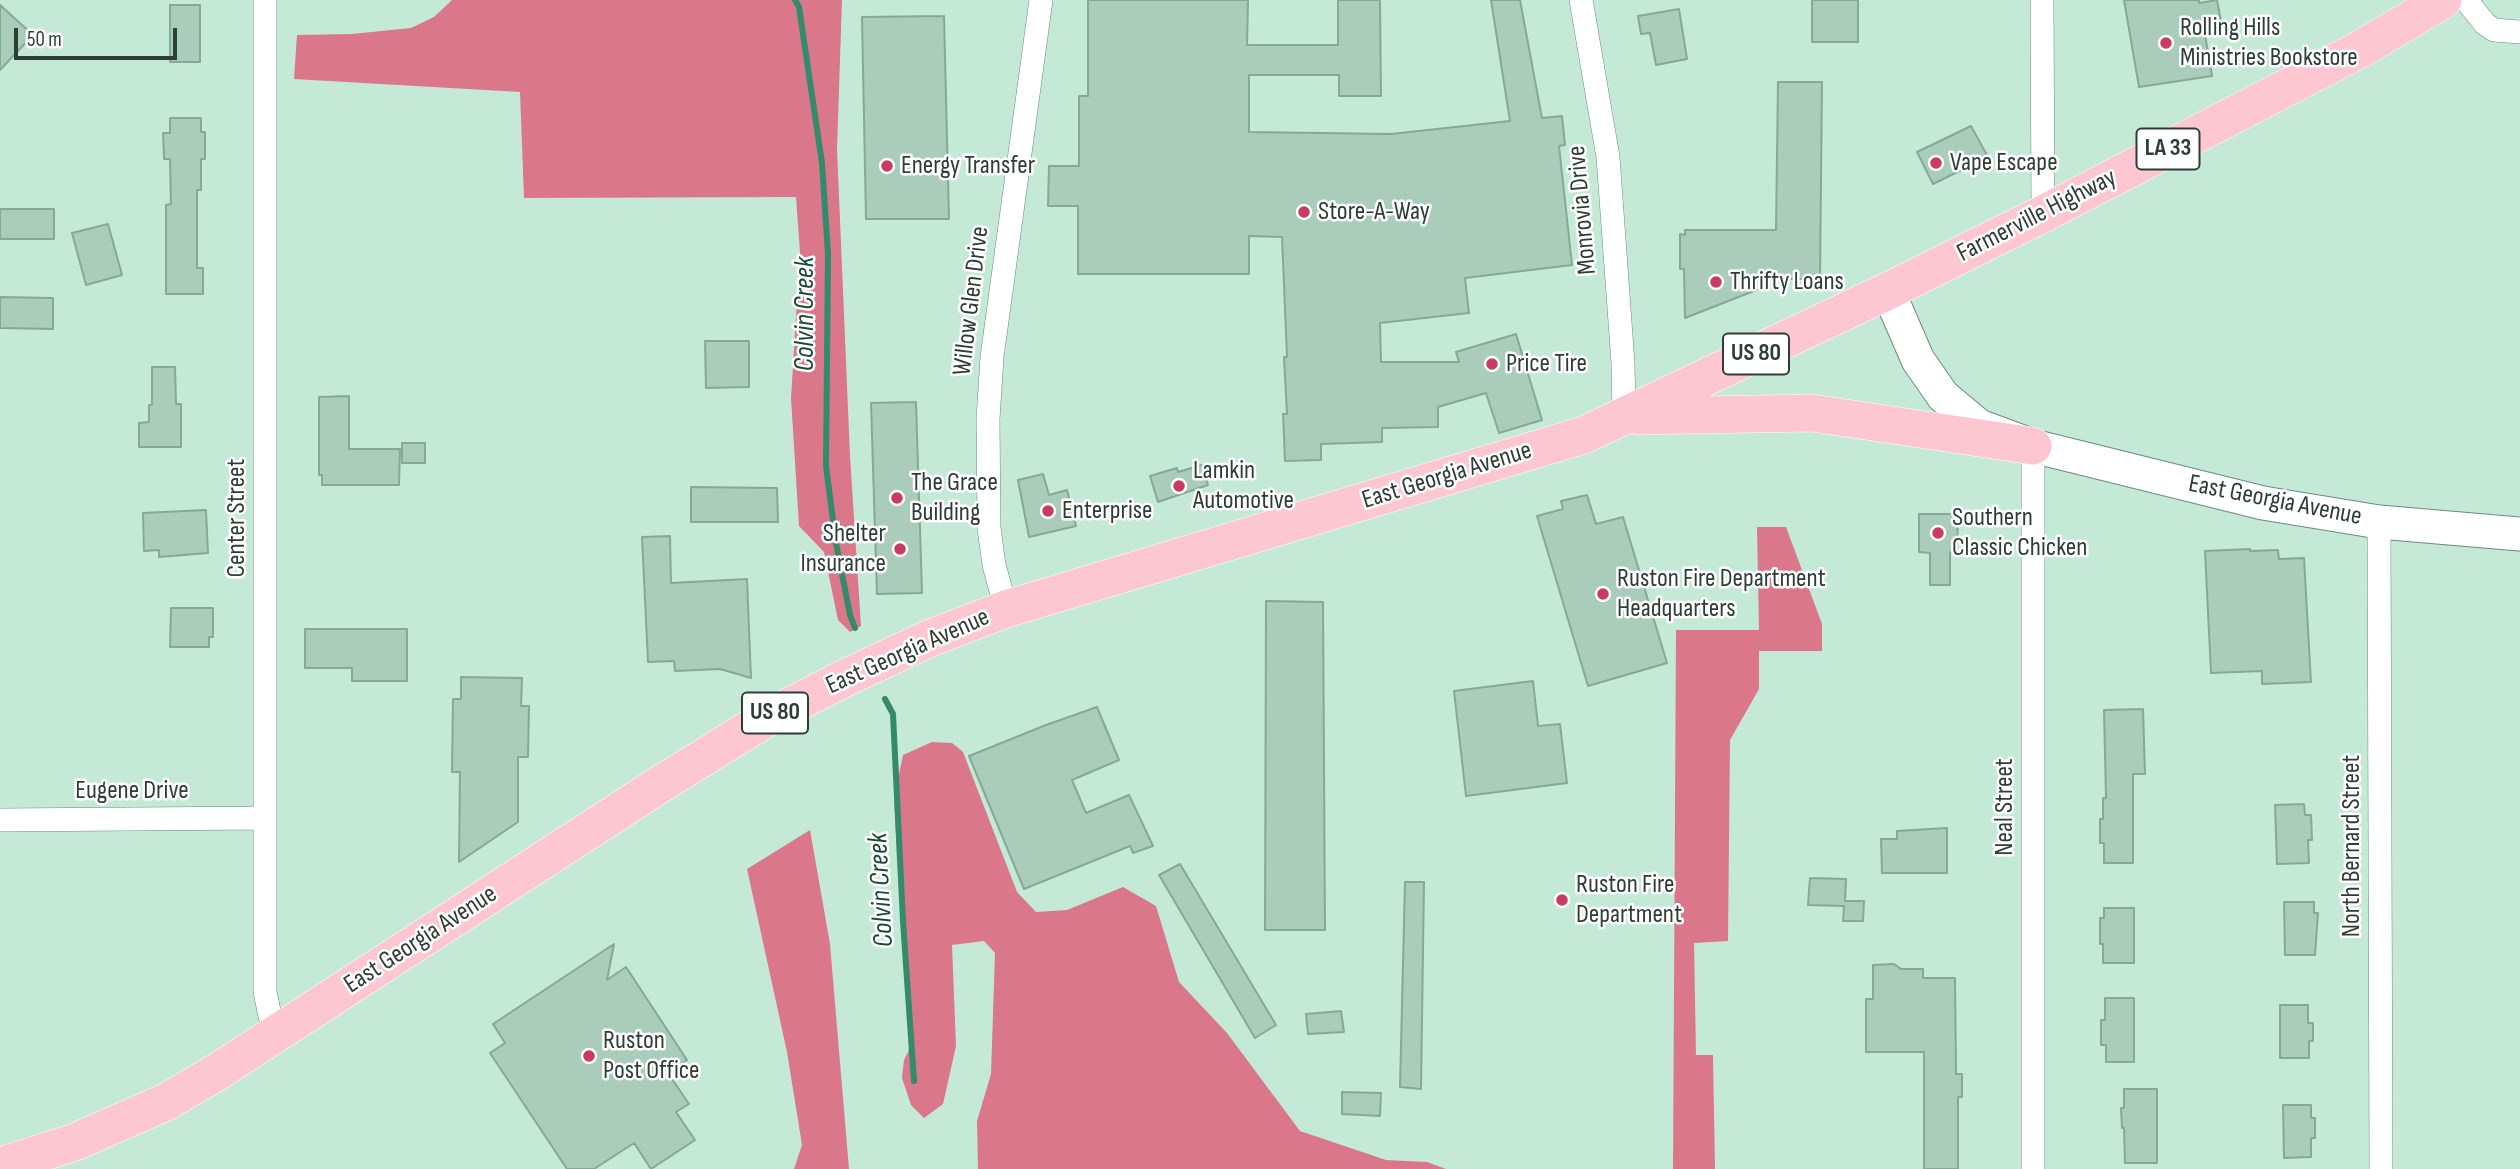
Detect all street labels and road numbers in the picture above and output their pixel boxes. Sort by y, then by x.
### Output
road number: LA 33 [2136,128,2200,169]
street label: Monrovia Drive [1562,144,1604,276]
street label: Farmerville Highway [1952,162,2122,270]
street label: Willow Glen Drive [947,225,997,377]
road number: US 80 [1723,334,1789,374]
street label: East Georgia Avenue [1358,435,1536,517]
street label: Center Street [221,459,253,577]
street label: East Georgia Avenue [2186,469,2364,533]
street label: East Georgia Avenue [821,602,995,702]
road number: US 80 [742,692,808,734]
street label: North Bernard Street [2336,755,2368,937]
street label: Neal Street [1989,758,2021,856]
street label: Eugene Drive [75,775,189,807]
street label: East Georgia Avenue [339,879,503,1001]

